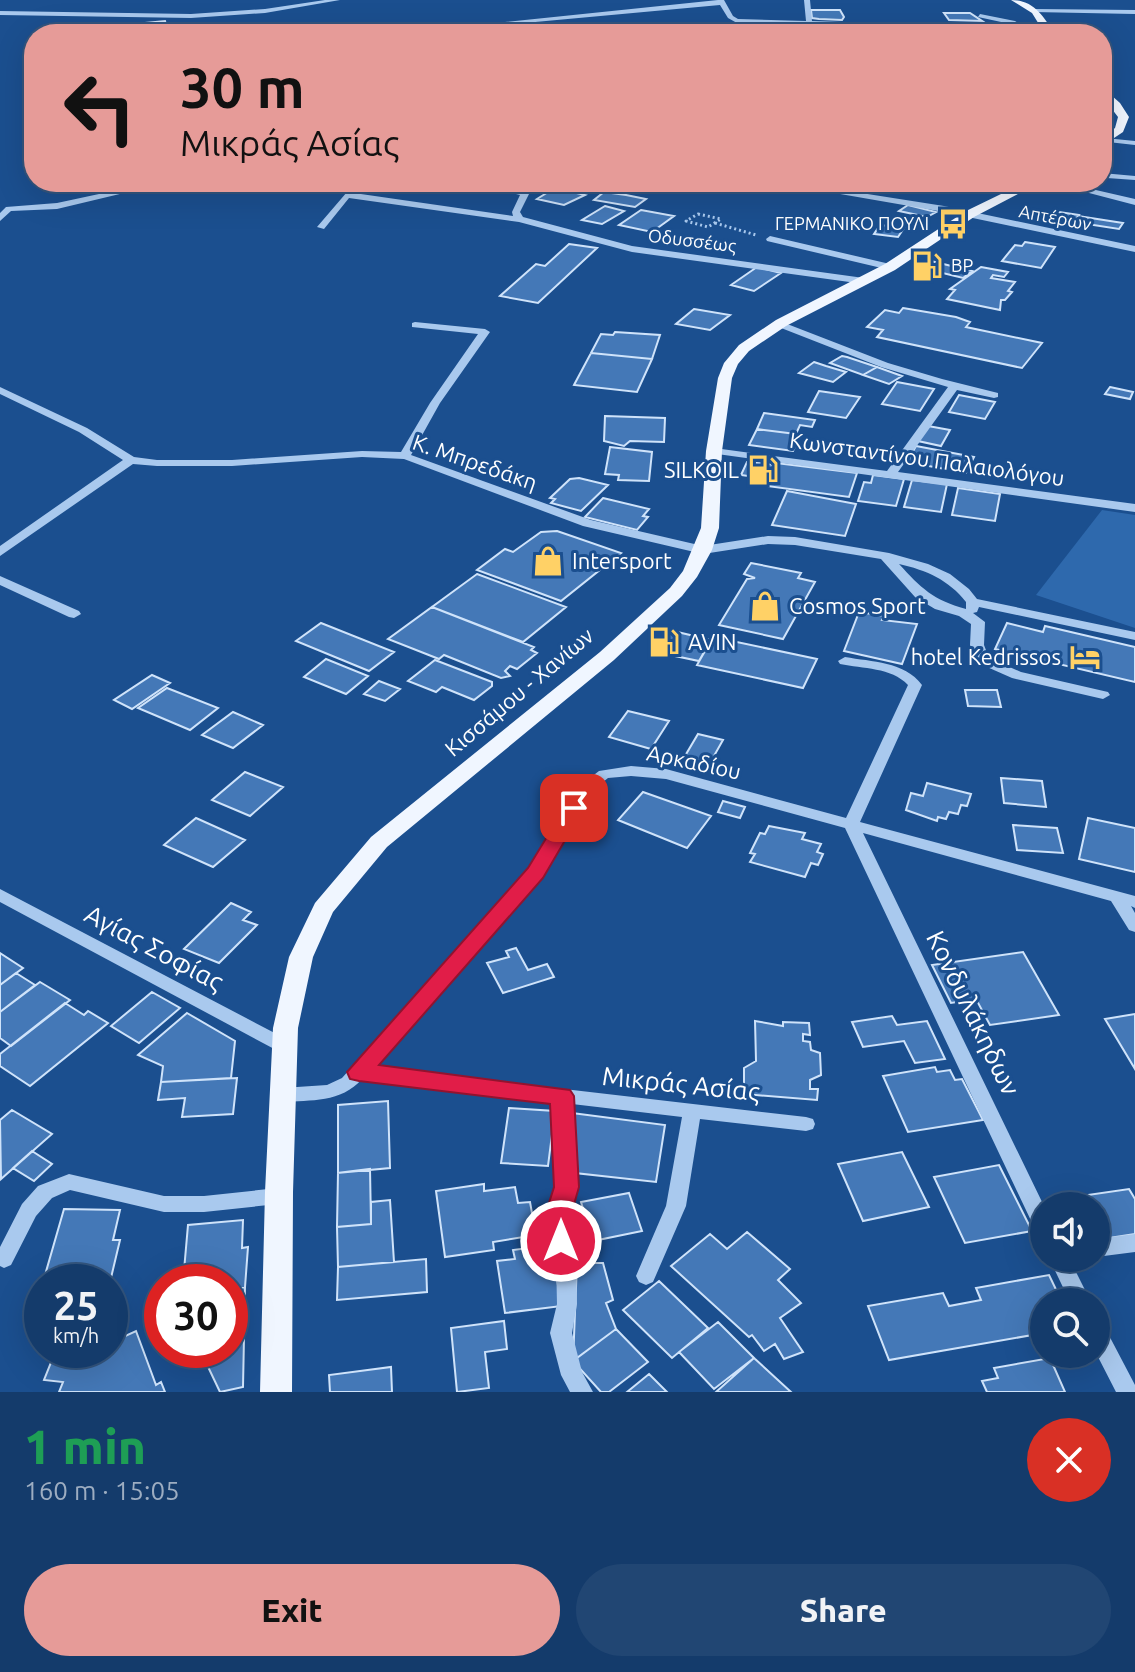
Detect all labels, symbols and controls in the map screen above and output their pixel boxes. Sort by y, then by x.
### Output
icon: left [48,56,152,160]
text: 30 m [180,56,305,119]
text: Μικράς Ασίας [180,122,399,163]
street label: Απτέρων [1017,200,1093,234]
bus stop icon: ΓΕΡΜΑΝΙΚΟ ΠΟΥΛΙ [936,207,970,241]
place label: ΓΕΡΜΑΝΙΚΟ ΠΟΥΛΙ [775,213,929,233]
street label: Οδυσσέως [647,225,737,256]
fuel station icon: BP [910,249,944,283]
place label: BP [951,255,973,275]
street label: Κωνσταντίνου Παλαιολόγου [788,427,1066,490]
street label: Κ. Μπρεδάκη [410,429,541,494]
fuel station icon: SILKOIL [746,453,780,487]
place label: SILKOIL [664,457,739,482]
shop icon: Intersport [531,544,565,578]
place label: Intersport [572,548,672,573]
shop icon: Cosmos Sport [748,589,782,623]
place label: Cosmos Sport [789,593,926,618]
street label: Κισσάμου - Χανίων [439,622,598,761]
fuel station icon: AVIN [647,625,681,659]
place label: AVIN [688,629,736,654]
hotel icon: hotel Kedrissos [1068,640,1102,674]
place label: hotel Kedrissos [911,644,1061,669]
street label: Αρκαδίου [645,739,743,784]
pin [540,774,608,842]
icon: arrive [552,786,596,830]
street label: Αγίας Σοφίας [80,899,229,997]
street label: Κονδυλάκηδων [921,926,1026,1100]
street label: Μικράς Ασίας [601,1061,761,1107]
map controls [1030,1192,1110,1368]
button: sound [1030,1192,1110,1272]
position arrow [519,1199,603,1283]
speed limit sign: 30 [144,1264,248,1368]
text: 25 [53,1283,99,1328]
button: search [1030,1288,1110,1368]
text: km/h [53,1324,99,1347]
button: close [1027,1418,1111,1502]
text: 1 min [24,1419,146,1473]
text: 160 m · 15:05 [24,1476,180,1505]
button: Exit [24,1564,560,1656]
button: Share [576,1564,1111,1656]

